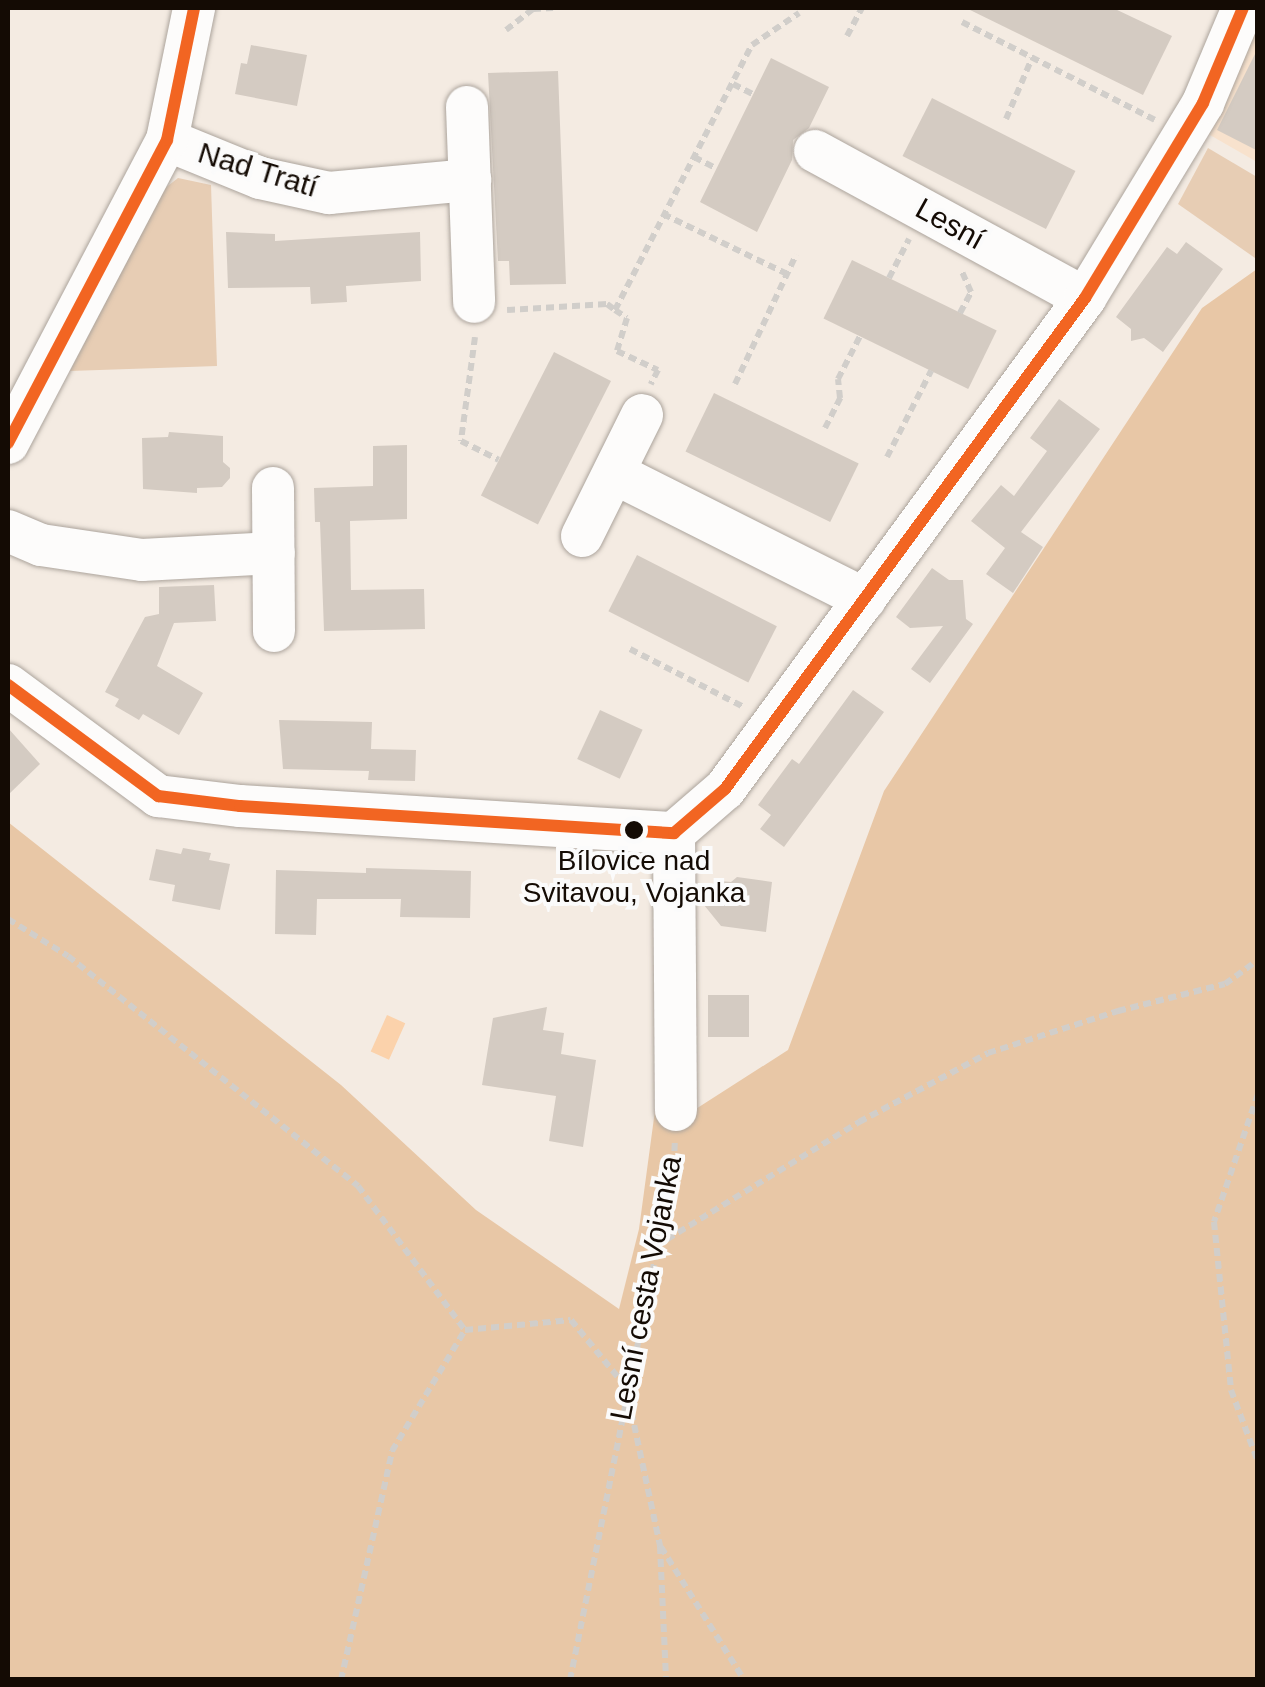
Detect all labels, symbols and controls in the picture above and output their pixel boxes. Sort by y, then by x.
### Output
street label: Nad Tratí [193,135,323,205]
street label: Lesní [909,190,991,258]
marker: Bílovice nad Svitavou, Vojanka [624,820,644,840]
place label: Bílovice nad Svitavou, Vojanka [523,844,745,910]
street label: Lesní cesta Vojanka [603,1153,689,1423]

